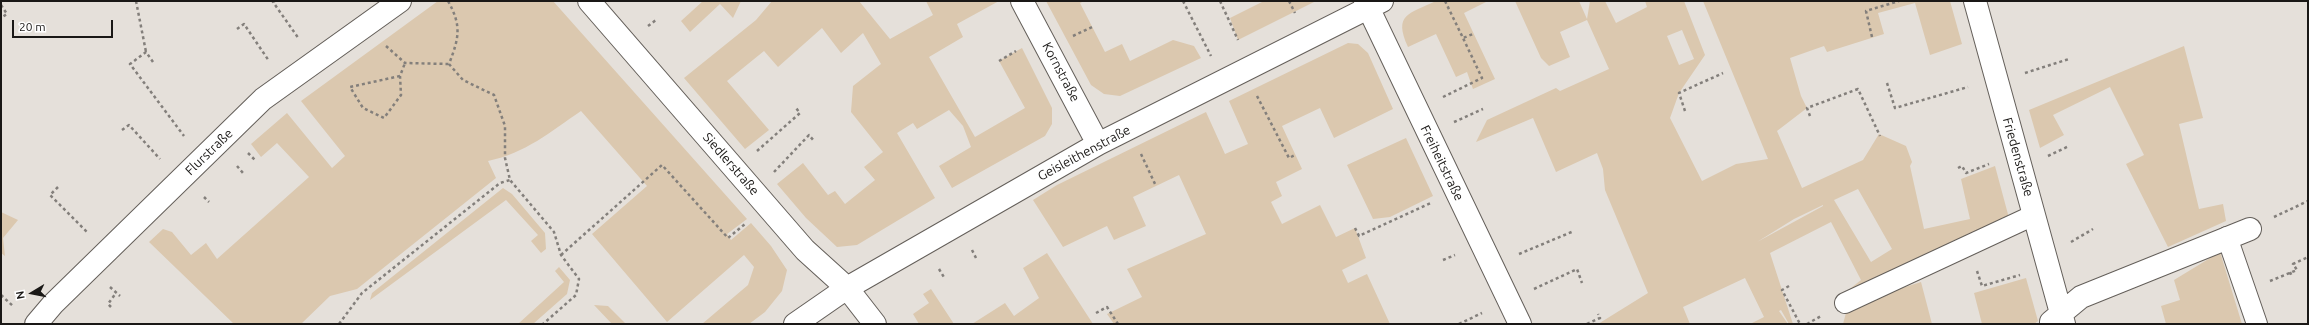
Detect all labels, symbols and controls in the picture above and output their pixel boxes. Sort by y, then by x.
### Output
scale bar [14,12,115,38]
text: 20 m [19,20,46,33]
street label: Kornstraße [1039,40,1083,104]
street label: Friedenstraße [1999,116,2037,198]
street label: Geisleithenstraße [1035,122,1133,184]
street label: Freiheitstraße [1417,123,1467,203]
street label: Flurstraße [182,126,236,178]
street label: Siedlerstraße [700,130,762,198]
north arrow [12,273,52,313]
text: N [14,290,27,300]

